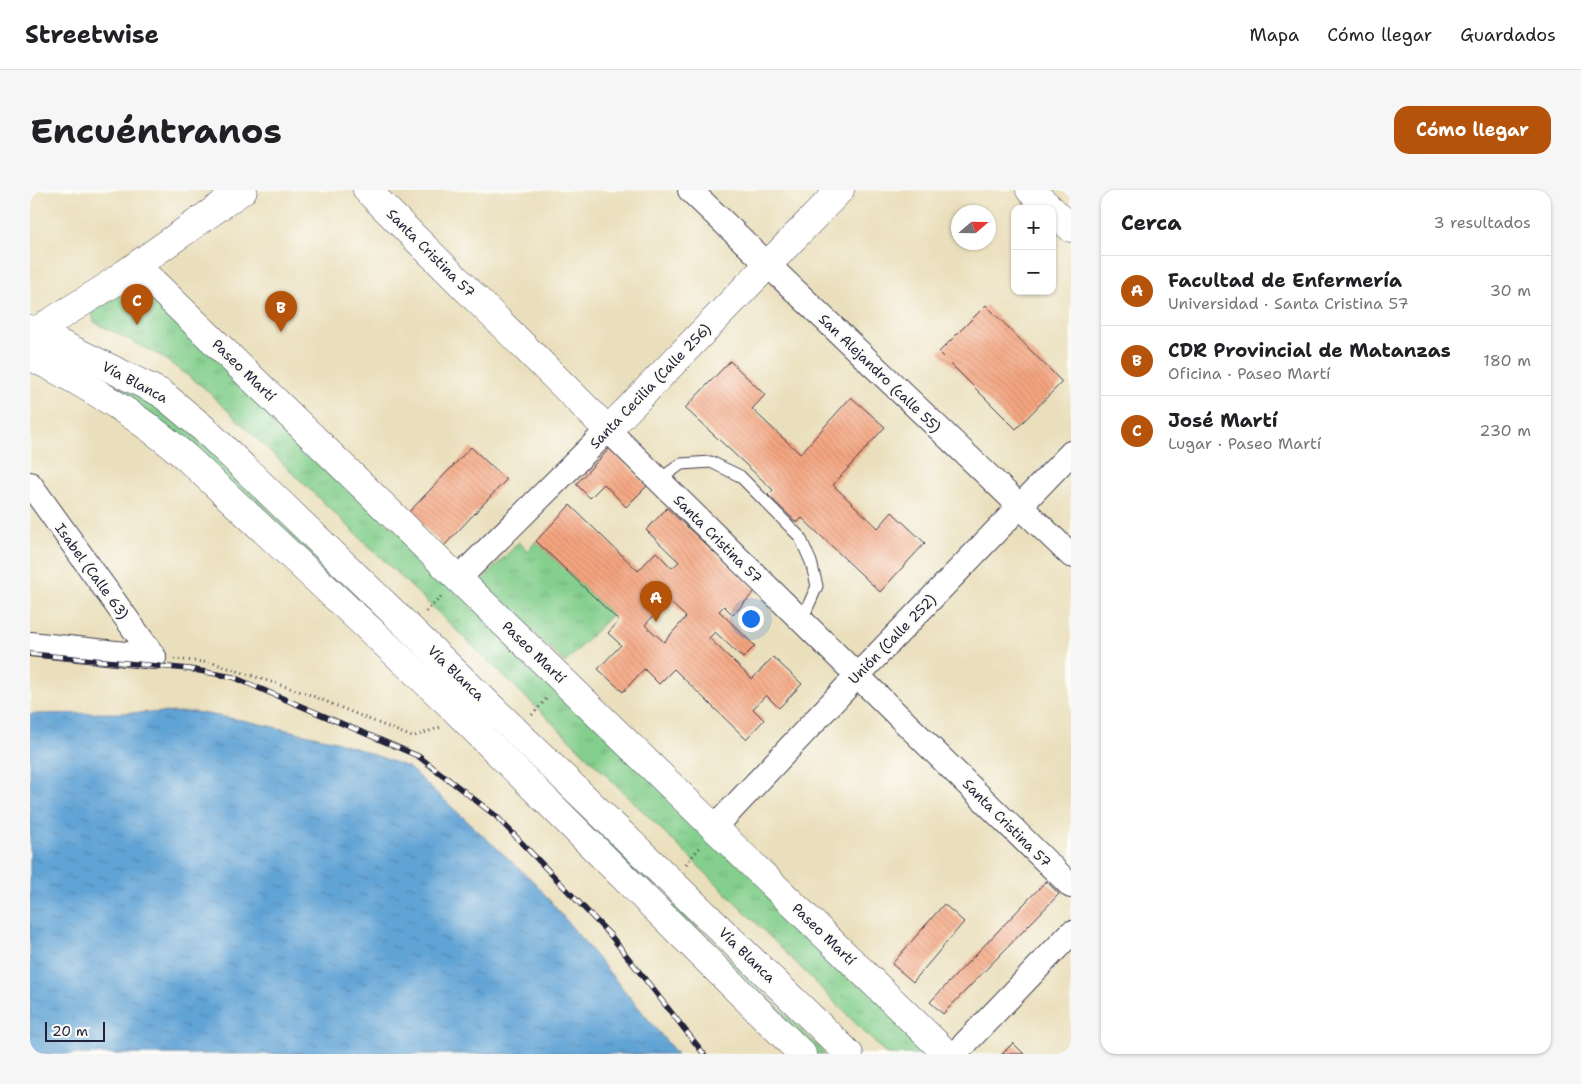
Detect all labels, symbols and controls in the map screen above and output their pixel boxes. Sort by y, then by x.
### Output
text: Streetwise [25,19,159,51]
text: Mapa [1249,23,1299,47]
text: Cómo llegar [1327,23,1432,47]
text: Guardados [1460,23,1556,47]
button: Cómo llegar [1394,106,1551,154]
text: Encuéntranos [30,107,282,154]
street label: Santa Cristina 57 [383,205,479,301]
north arrow [951,205,996,250]
map controls [1011,205,1056,295]
button: + [1011,205,1056,250]
text: Cerca [1121,209,1182,237]
text: 3 resultados [1433,212,1531,233]
button: − [1011,250,1056,295]
text: Facultad de Enfermería [1168,268,1402,293]
text: A [1131,280,1143,301]
text: 30 m [1490,280,1531,301]
pin: C [121,284,153,325]
pin: B [265,291,297,332]
text: Universidad · Santa Cristina 57 [1168,293,1409,314]
street label: San Alejandro (calle 55) [815,310,945,436]
street label: Santa Cecilia (Calle 256) [586,320,714,452]
street label: Paseo Martí [208,335,280,405]
text: CDR Provincial de Matanzas [1168,338,1451,363]
text: B [1132,350,1142,371]
text: 180 m [1483,350,1531,371]
street label: Vía Blanca [99,357,171,407]
text: Oficina · Paseo Martí [1168,363,1331,384]
text: José Martí [1168,408,1278,433]
text: C [1132,420,1142,441]
text: 230 m [1479,420,1531,441]
text: Lugar · Paseo Martí [1168,433,1321,454]
street label: Santa Cristina 57 [670,491,766,587]
street label: Isabel (Calle 63) [51,520,133,622]
pin: A [640,581,672,622]
street label: Unión (Calle 252) [845,590,939,688]
your location [738,606,764,632]
street label: Paseo Martí [498,617,570,687]
street label: Vía Blanca [424,642,488,705]
street label: Santa Cristina 57 [959,775,1055,871]
street label: Paseo Martí [788,899,860,969]
street label: Vía Blanca [715,924,779,987]
scale bar [45,1019,105,1042]
text: 20 m [52,1022,88,1040]

